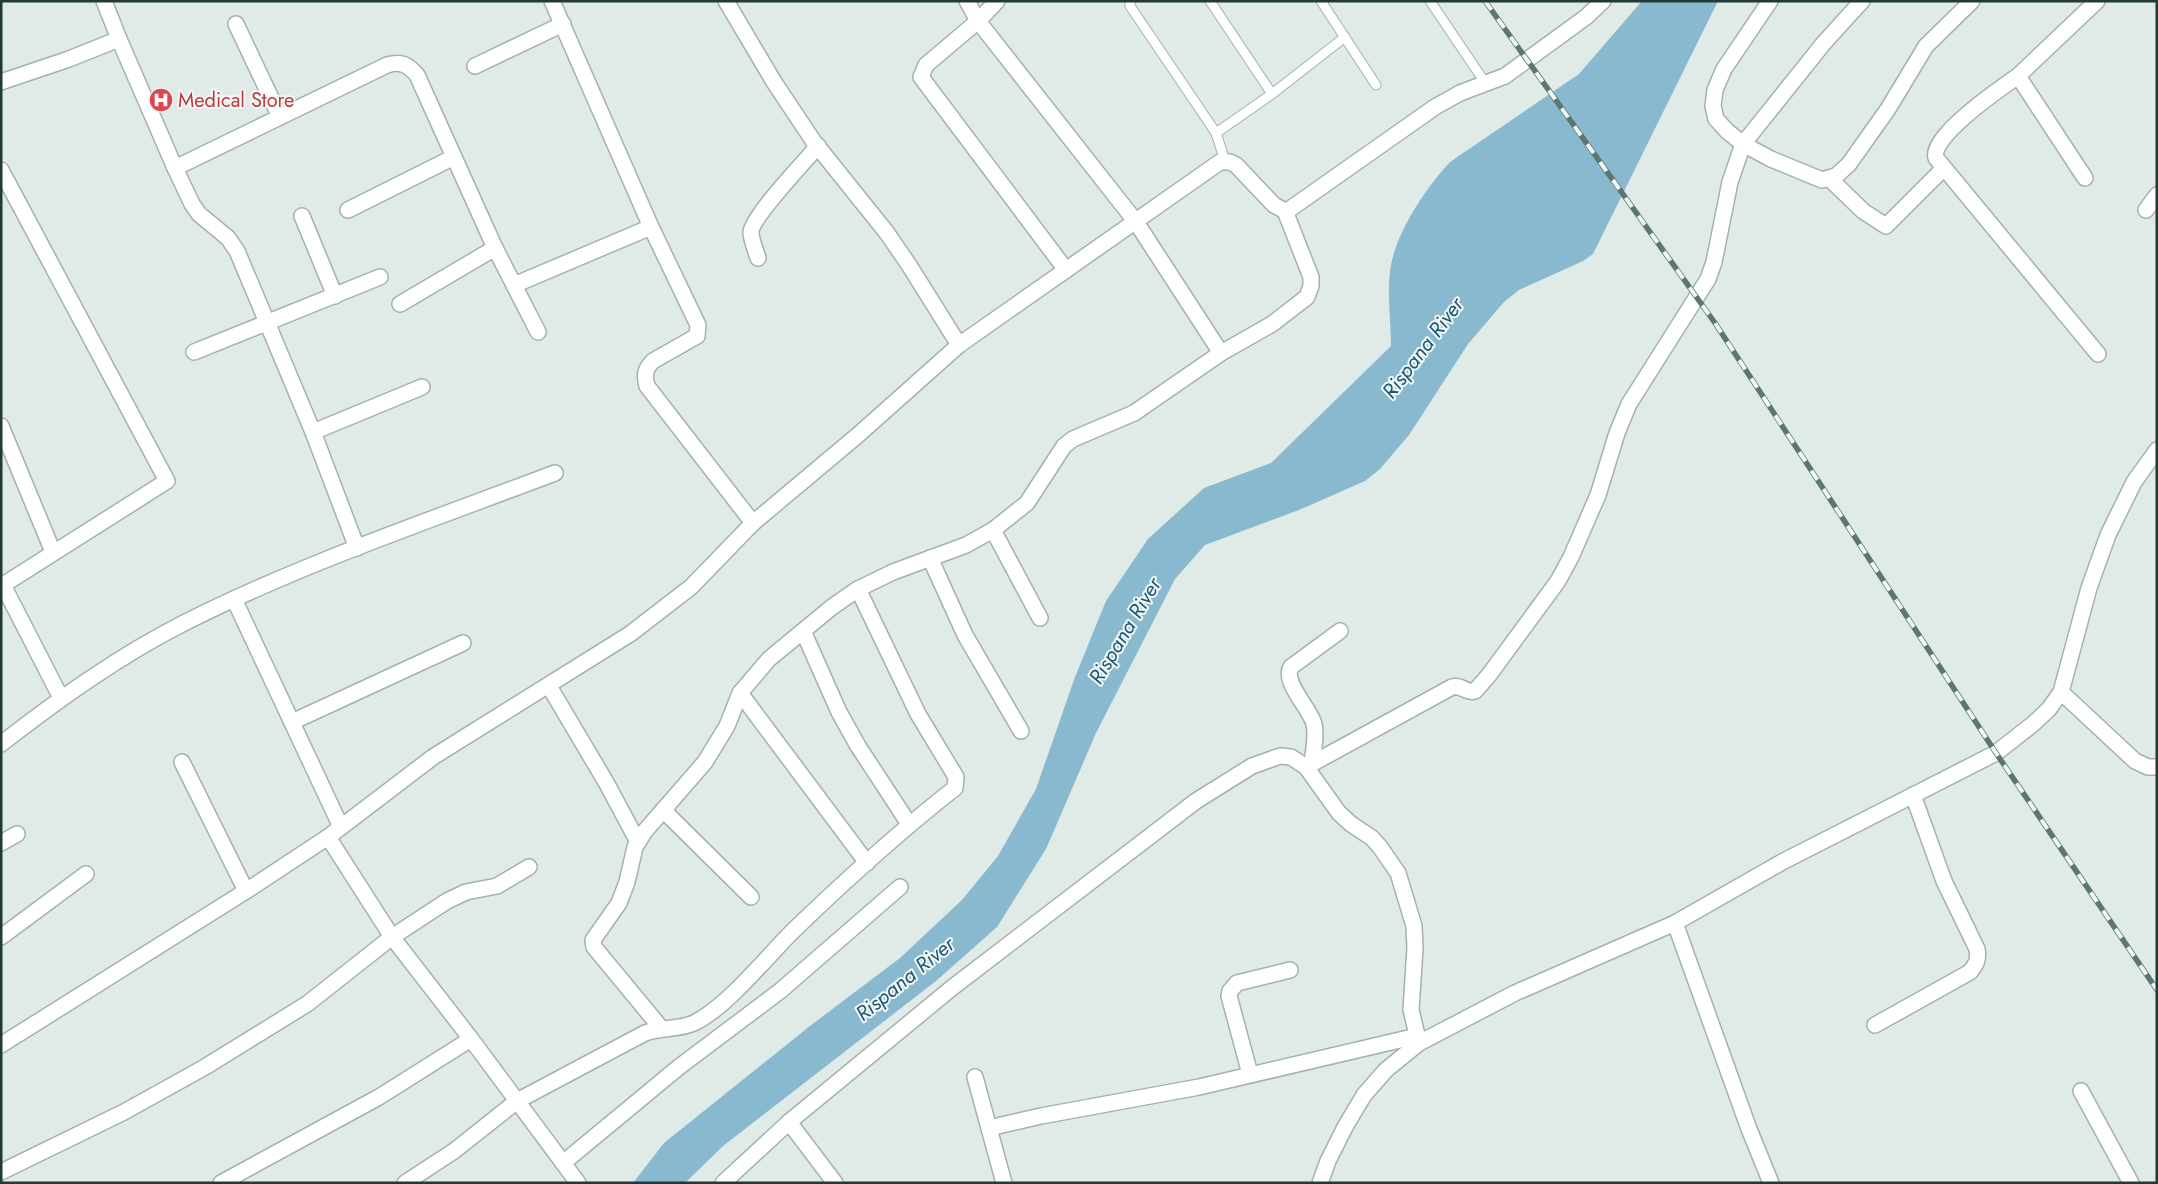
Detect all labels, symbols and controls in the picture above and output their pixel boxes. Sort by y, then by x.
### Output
place label: Medical Store [178,86,294,115]
hospital icon: Medical Store [148,87,174,113]
water label: Rispana River [1375,290,1472,405]
water label: Rispana River [1081,571,1169,690]
water label: Rispana River [849,929,962,1028]

